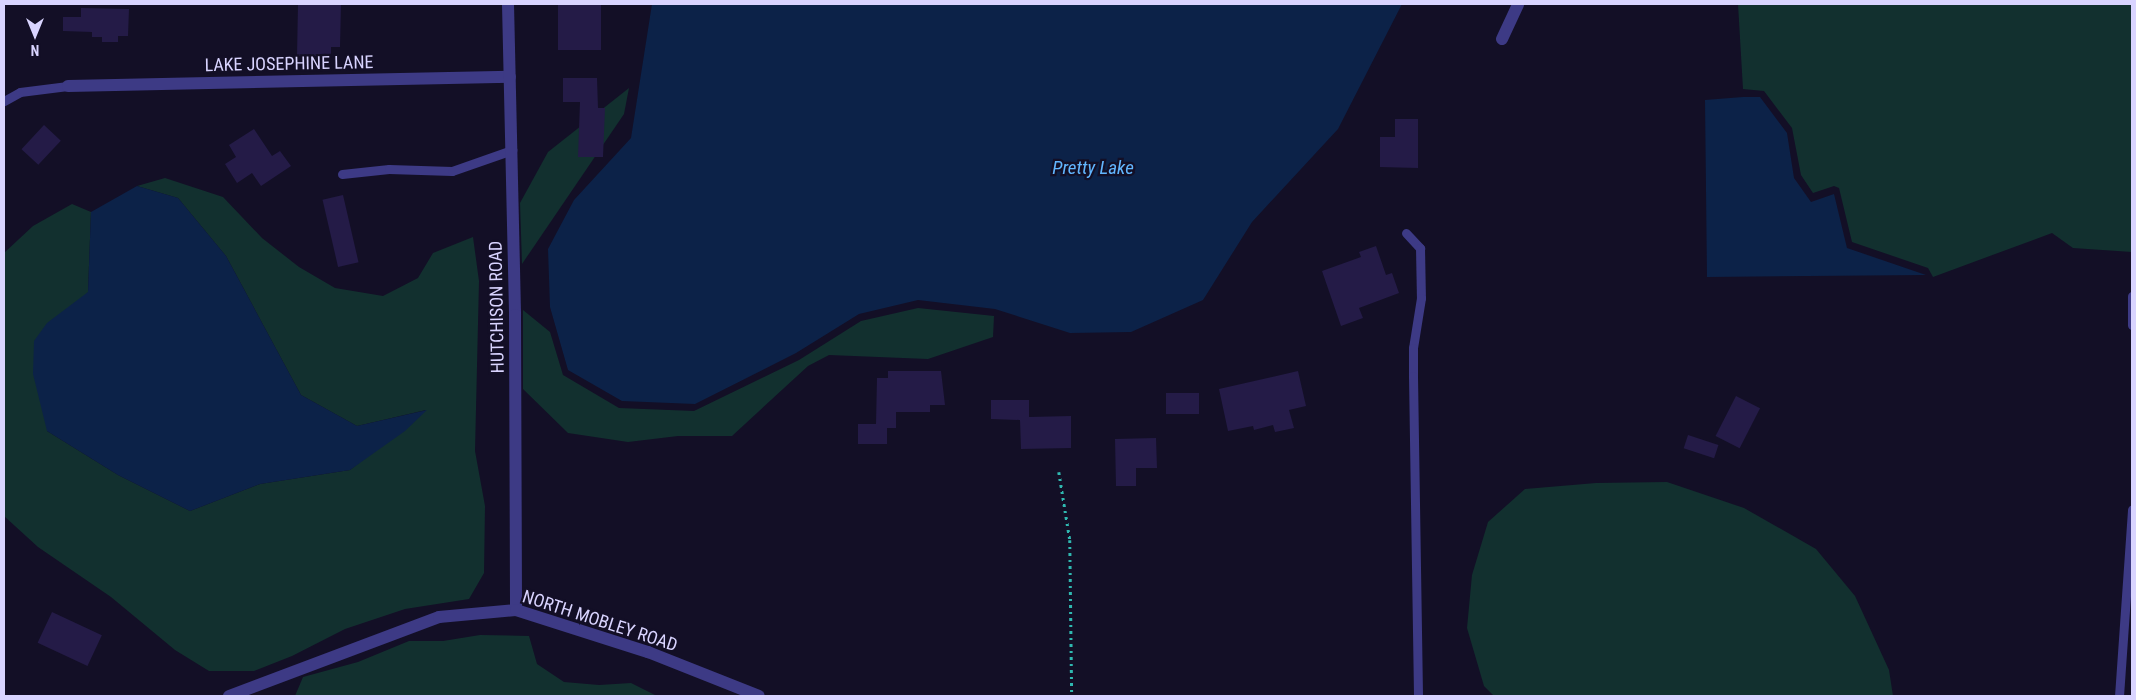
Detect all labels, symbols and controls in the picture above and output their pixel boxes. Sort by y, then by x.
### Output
north arrow [10,10,60,60]
text: N [31,42,39,58]
street label: LAKE JOSEPHINE LANE [204,52,374,76]
water label: Pretty Lake [1052,157,1134,179]
street label: HUTCHISON ROAD [485,241,509,373]
street label: NORTH MOBLEY ROAD [520,586,680,656]

